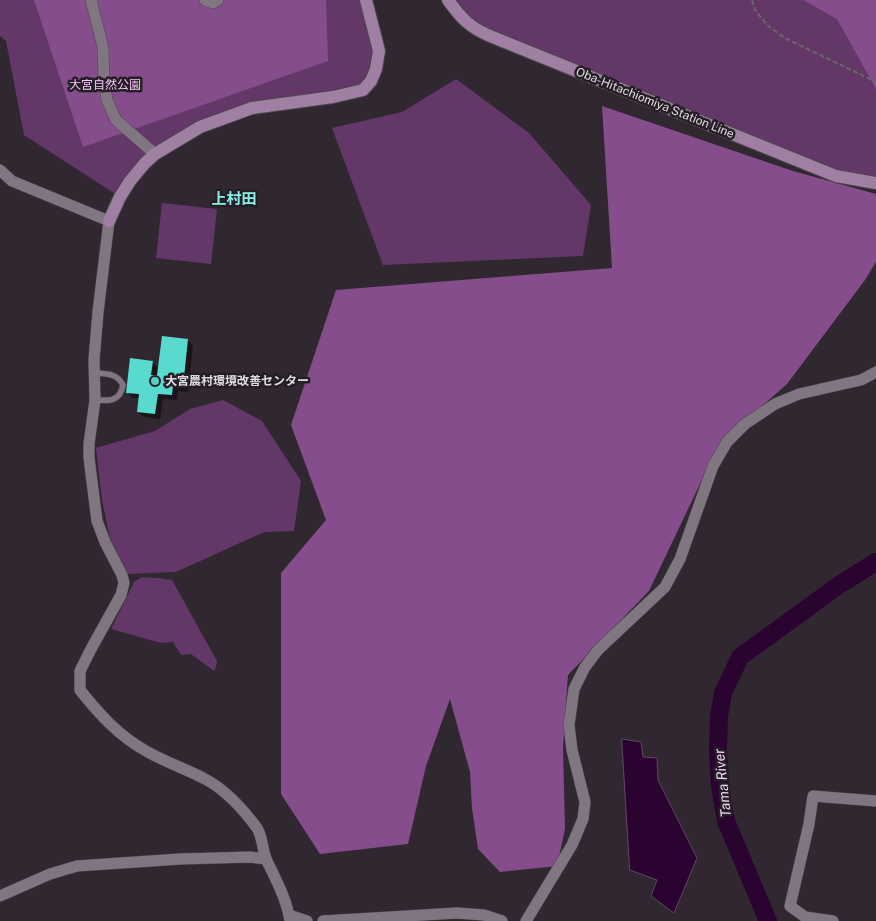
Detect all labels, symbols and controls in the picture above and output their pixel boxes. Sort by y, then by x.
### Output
street label: Oba-Hitachiomiya Station Line [574,65,736,141]
park label: 大宮自然公園 [69,78,141,92]
district label: 上村田 [212,190,256,208]
place label: 大宮農村環境改善センター [165,374,309,388]
marker: 大宮農村環境改善センター [149,375,161,387]
water label: Tama River [711,748,735,818]

